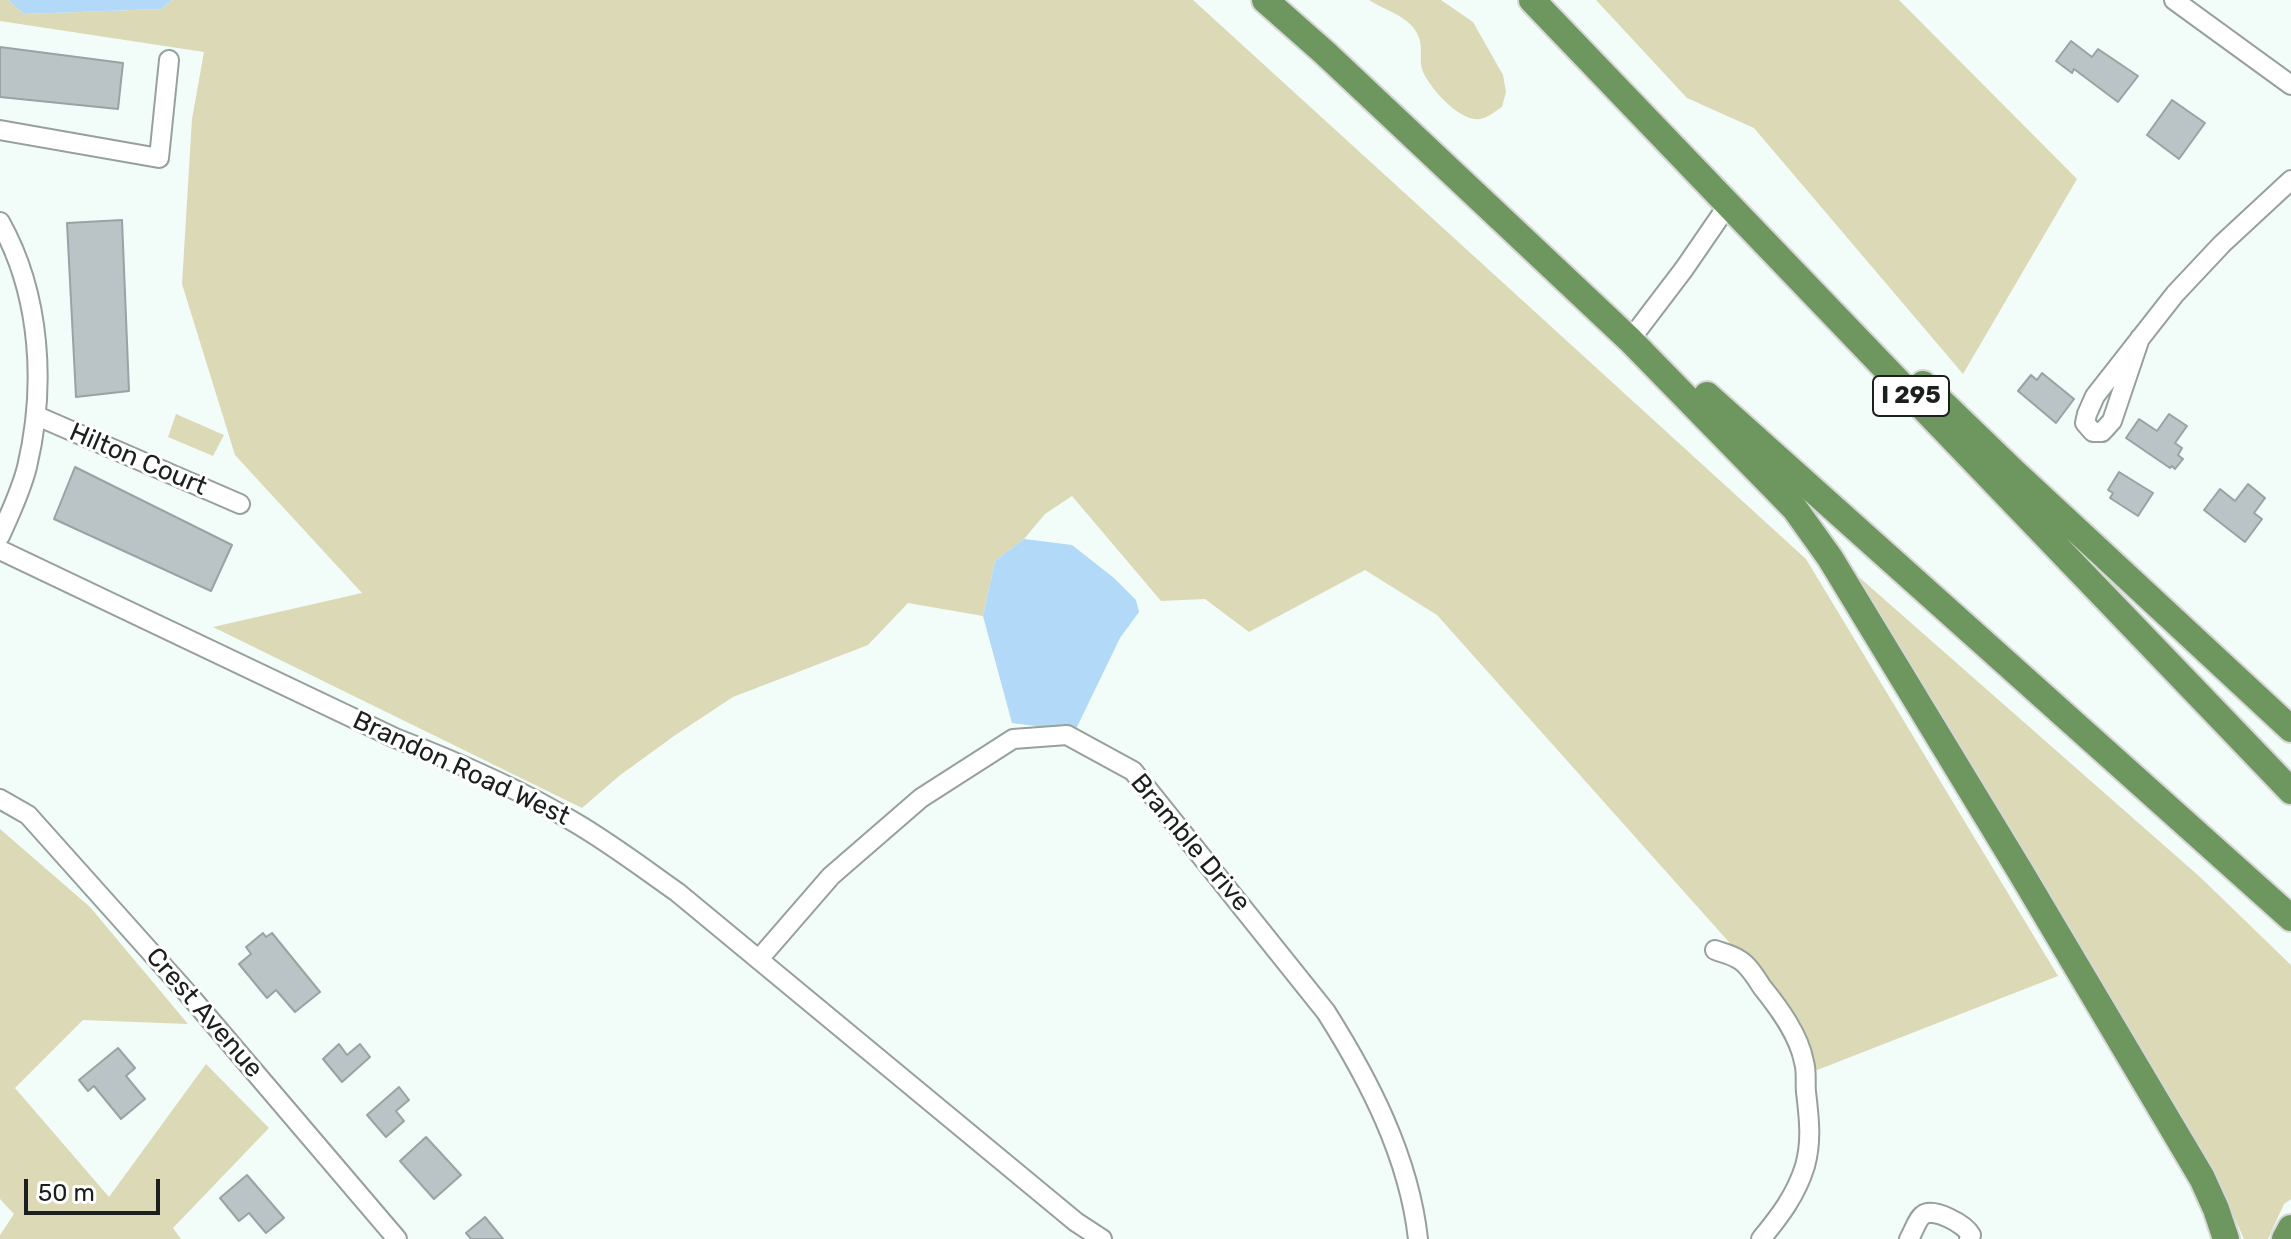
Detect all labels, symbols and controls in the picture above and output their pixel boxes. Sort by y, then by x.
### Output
road number: I 295 [1873,376,1949,416]
street label: Hilton Court [65,417,211,503]
street label: Brandon Road West [348,705,574,833]
street label: Bramble Drive [1123,768,1257,918]
street label: Crest Avenue [139,942,269,1084]
scale bar [28,1163,164,1213]
text: 50 m [38,1179,95,1207]

